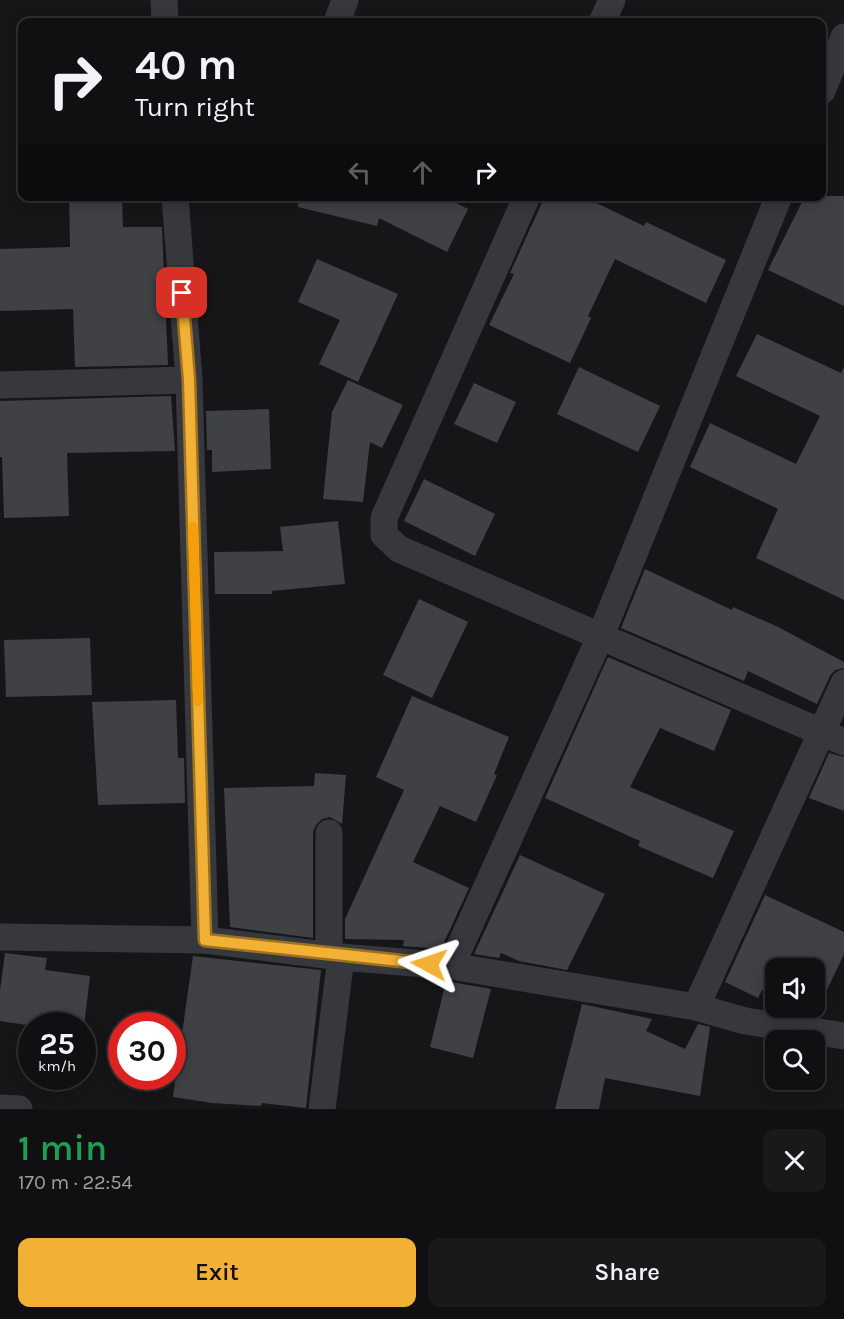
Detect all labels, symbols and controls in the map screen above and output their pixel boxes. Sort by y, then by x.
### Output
text: 40 m [135,40,237,90]
icon: right [36,42,114,120]
text: Turn right [135,91,255,123]
icon: left [343,156,376,189]
icon: ahead [406,156,439,189]
icon: right [469,156,502,189]
pin [156,267,207,318]
icon: arrive [165,276,198,309]
position arrow [397,932,461,996]
map controls [765,958,825,1090]
button: sound [765,958,825,1018]
speed limit sign: 30 [108,1012,186,1090]
text: 25 [39,1026,75,1062]
button: search [765,1030,825,1090]
text: km/h [38,1057,76,1075]
text: 1 min [18,1127,107,1169]
button: close [763,1129,826,1192]
text: 170 m · 22:54 [18,1171,133,1194]
button: Exit [18,1238,416,1307]
button: Share [428,1238,826,1307]

